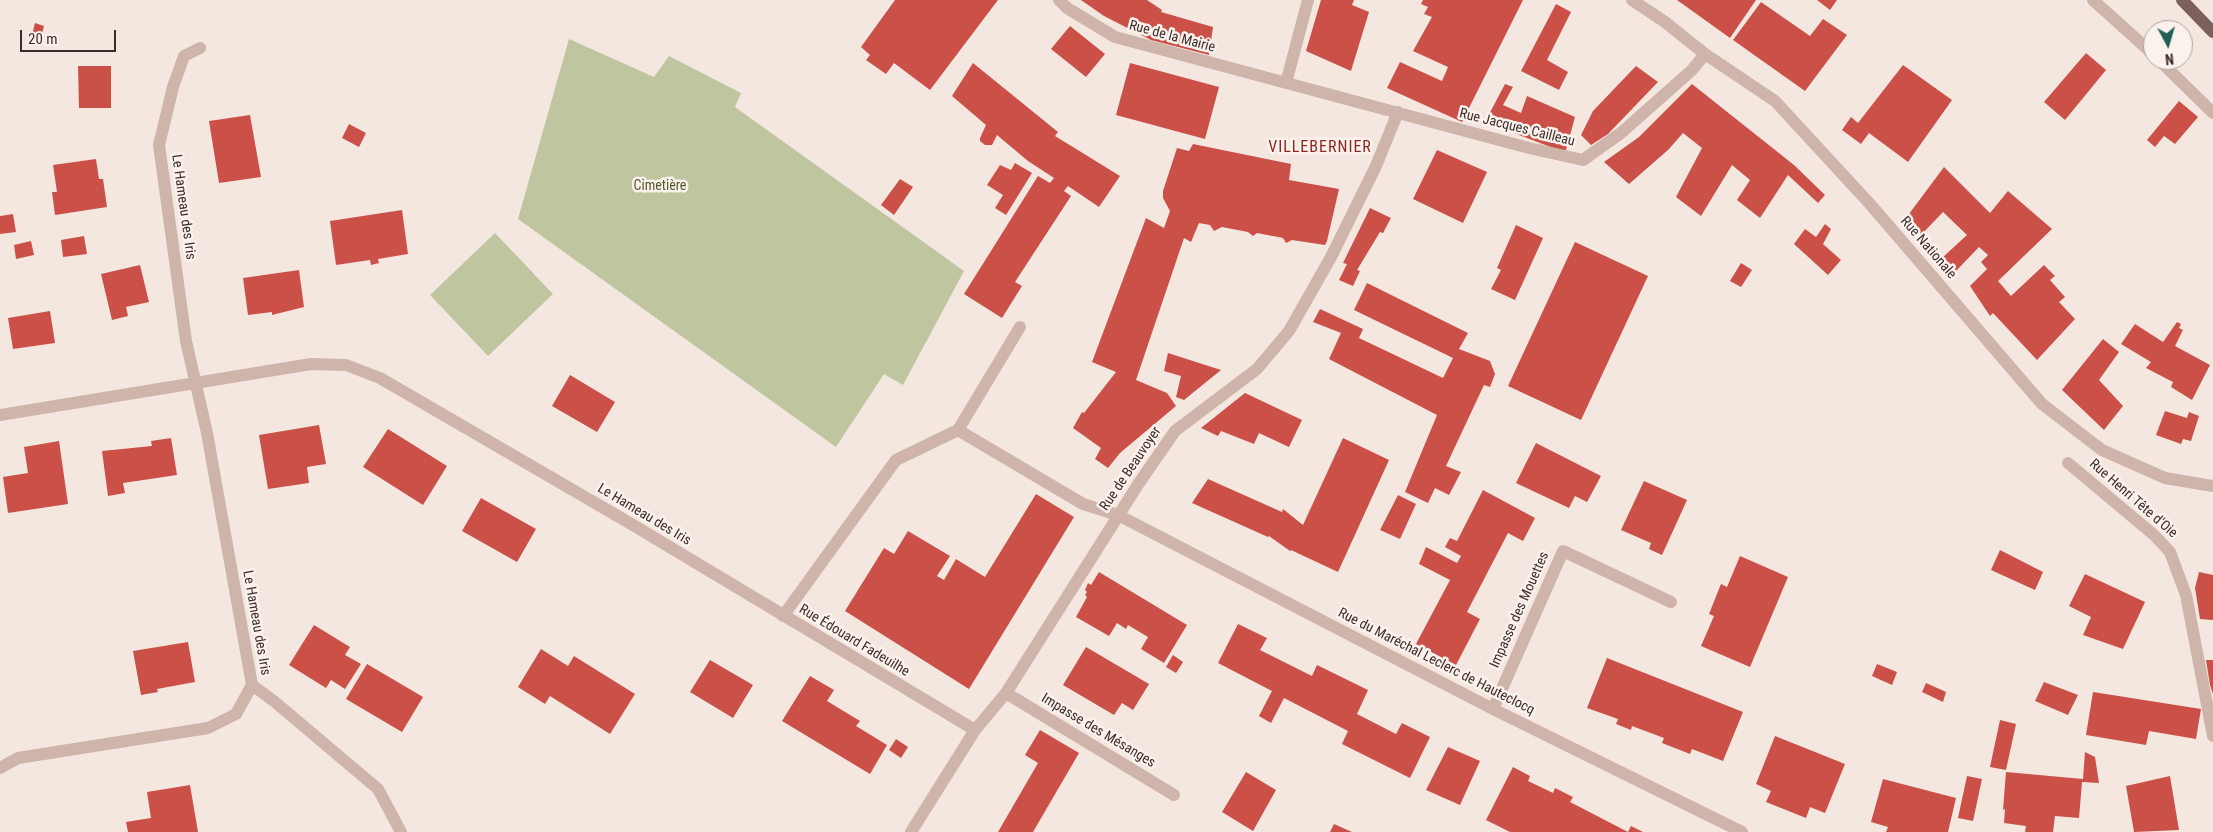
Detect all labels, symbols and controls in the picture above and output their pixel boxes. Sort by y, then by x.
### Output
street label: Rue de la Mairie [1127,17,1217,57]
scale bar [22,20,119,52]
north arrow [2143,20,2193,70]
text: 20 m [28,30,58,48]
text: N [2164,51,2175,67]
street label: Rue Jacques Cailleau [1458,106,1576,150]
district label: VILLEBERNIER [1267,138,1373,158]
street label: Le Hameau des Iris [167,153,199,261]
park label: Cimetière [634,178,686,194]
street label: Rue Nationale [1896,213,1960,283]
street label: Rue de Beauvoyer [1097,424,1165,514]
street label: Rue Henri Tête d'Oie [2085,456,2181,542]
street label: Le Hameau des Iris [594,480,694,550]
street label: Impasse des Mouettes [1487,549,1553,671]
street label: Le Hameau des Iris [239,569,273,677]
street label: Rue Édouard Fadeuilhe [796,601,912,681]
street label: Rue du Maréchal Leclerc de Hauteclocq [1335,605,1537,719]
street label: Impasse des Mésanges [1038,690,1158,772]

